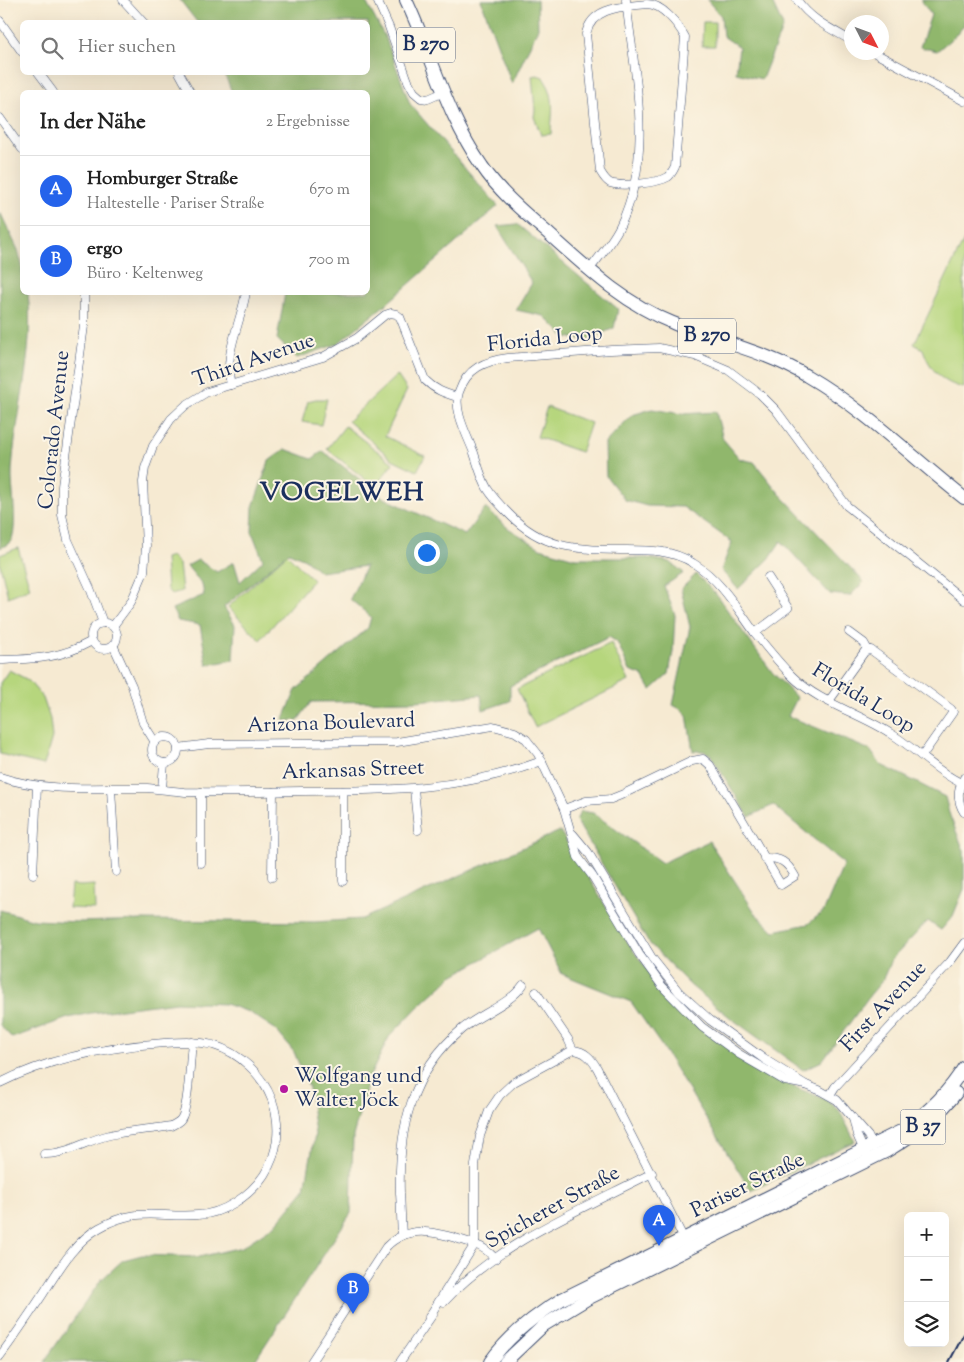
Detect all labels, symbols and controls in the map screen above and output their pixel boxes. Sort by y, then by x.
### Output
north arrow [844,15,889,60]
search box [20,20,370,75]
road number: B 270 [397,28,455,62]
icon: search [38,34,66,62]
text: Hier suchen [78,34,176,61]
text: In der Nähe [40,108,146,138]
text: 2 Ergebnisse [266,111,350,134]
text: Homburger Straße [87,166,238,193]
text: A [50,179,63,202]
text: 670 m [309,179,350,202]
text: Haltestelle · Pariser Straße [87,193,264,216]
text: ergo [87,236,123,263]
text: B [51,249,61,272]
text: 700 m [309,249,350,272]
text: Büro · Keltenweg [87,263,203,286]
road number: B 270 [678,318,736,354]
street label: Florida Loop [486,319,604,361]
street label: Third Avenue [189,326,319,396]
street label: Colorado Avenue [32,349,78,511]
district label: VOGELWEH [259,475,425,512]
your location [414,540,440,566]
street label: Florida Loop [806,656,920,742]
street label: Arizona Boulevard [246,706,416,742]
street label: Arkansas Street [281,754,425,788]
street label: First Avenue [834,955,934,1059]
place label: Wolfgang und Walter Jöck [294,1062,422,1116]
marker: Wolfgang und Walter Jöck [278,1083,290,1095]
road number: B 37 [900,1110,946,1144]
street label: Pariser Straße [686,1145,810,1227]
street label: Spicherer Straße [480,1159,626,1257]
pin: A [643,1205,675,1246]
map controls [904,1212,949,1347]
button: + [904,1212,949,1257]
button: − [904,1257,949,1302]
pin: B [337,1273,369,1314]
button: layers [904,1302,949,1347]

